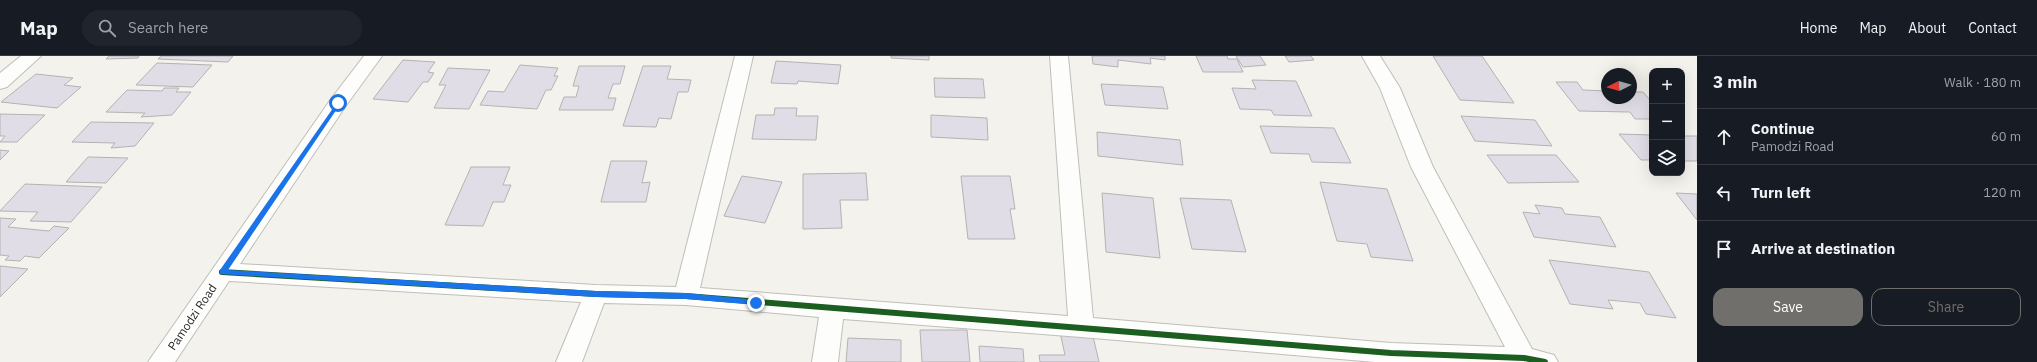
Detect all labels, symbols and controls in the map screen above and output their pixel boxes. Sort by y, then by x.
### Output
search box [82,10,362,46]
text: Map [20,16,58,40]
icon: search [96,17,118,39]
text: Search here [128,18,208,37]
text: Home [1800,19,1837,37]
text: Map [1859,19,1886,37]
text: About [1908,19,1946,37]
text: Contact [1968,19,2017,37]
north arrow [1601,68,1637,104]
map controls [1649,68,1685,176]
button: + [1649,68,1685,104]
text: 3 min [1713,71,1757,93]
text: Walk · 180 m [1944,74,2021,91]
route start [329,94,347,112]
button: − [1649,104,1685,140]
text: Continue [1751,119,1815,138]
icon: ahead [1713,126,1735,148]
text: 60 m [1991,128,2021,145]
text: Pamodzi Road [1751,138,1834,155]
button: layers [1649,140,1685,176]
icon: left [1713,182,1735,204]
text: Turn left [1751,183,1811,202]
text: 120 m [1983,184,2021,201]
icon: arrive [1713,238,1735,260]
text: Arrive at destination [1751,239,1895,258]
street label: Pamodzi Road [164,281,220,353]
button: Save [1713,288,1863,326]
button: Share [1871,288,2021,326]
route end [747,294,765,312]

